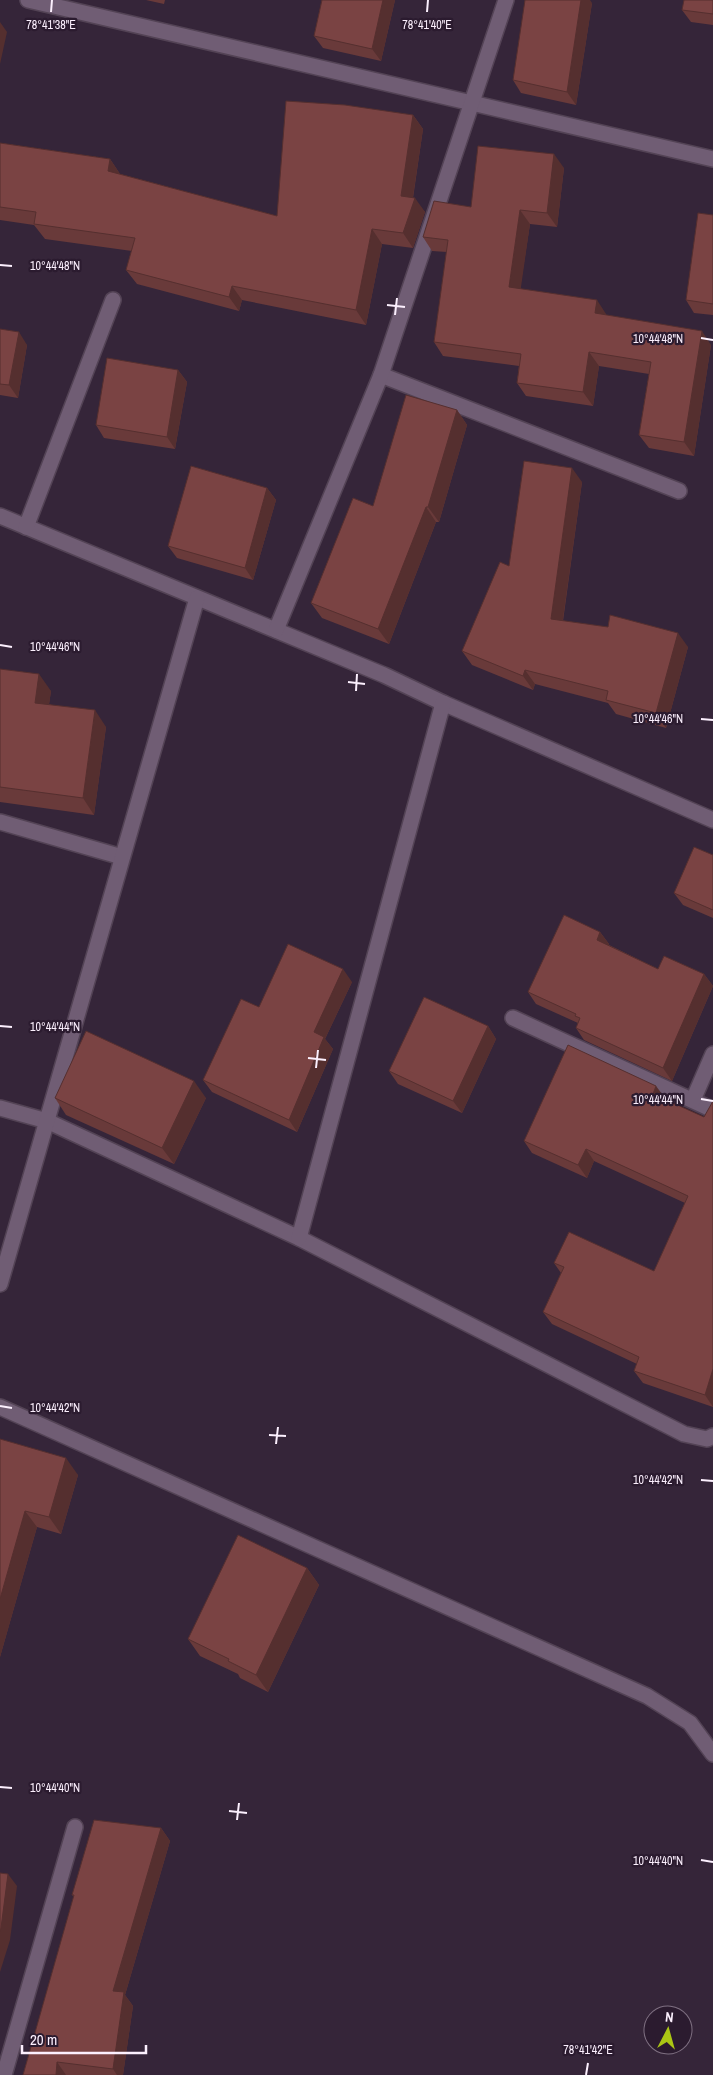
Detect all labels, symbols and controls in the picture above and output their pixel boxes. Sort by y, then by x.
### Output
text: 78°41'38"E [26,17,76,33]
text: 78°41'40"E [402,17,452,33]
text: 10°44'48"N [30,258,80,274]
text: 10°44'48"N [633,331,683,347]
text: 10°44'46"N [30,639,80,655]
text: 10°44'46"N [633,711,683,727]
text: 10°44'44"N [30,1019,80,1035]
text: 10°44'44"N [633,1092,683,1108]
text: 10°44'42"N [30,1400,80,1416]
text: 10°44'42"N [633,1472,683,1488]
text: 10°44'40"N [30,1780,80,1796]
text: 10°44'40"N [633,1853,683,1869]
north arrow [643,2005,693,2055]
text: N [664,2008,674,2026]
scale bar [22,2022,146,2054]
text: 20 m [30,2029,57,2050]
text: 78°41'42"E [563,2042,613,2058]

